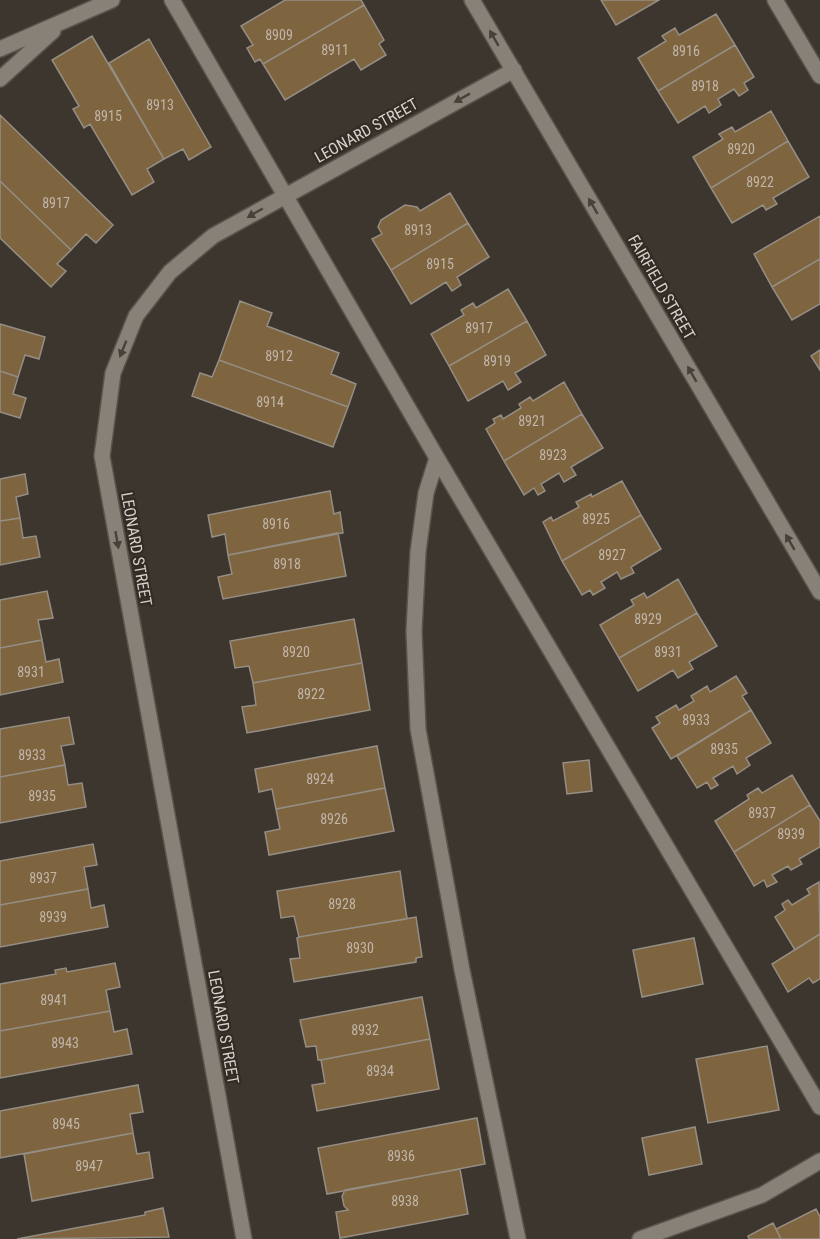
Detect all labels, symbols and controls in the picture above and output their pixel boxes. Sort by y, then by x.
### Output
house number: 8909 [265,27,293,43]
one-way arrow [489,29,499,46]
house number: 8911 [321,42,349,58]
house number: 8916 [672,43,700,59]
house number: 8918 [691,78,719,94]
one-way arrow [453,93,470,103]
street label: LEONARD STREET [311,94,421,167]
house number: 8913 [146,97,174,113]
house number: 8915 [94,108,122,124]
house number: 8920 [727,141,755,157]
house number: 8922 [746,174,774,190]
house number: 8917 [42,195,70,211]
one-way arrow [588,197,598,214]
one-way arrow [246,208,263,218]
house number: 8913 [404,222,432,238]
street label: FAIRFIELD STREET [624,232,699,343]
house number: 8915 [426,256,454,272]
house number: 8917 [465,320,493,336]
one-way arrow [118,340,127,358]
house number: 8912 [265,348,293,364]
house number: 8919 [483,353,511,369]
one-way arrow [686,366,697,382]
house number: 8914 [256,394,284,410]
house number: 8921 [518,413,546,429]
house number: 8923 [539,447,567,463]
street label: LEONARD STREET [117,491,156,607]
house number: 8925 [582,511,610,527]
house number: 8916 [262,516,290,532]
one-way arrow [113,531,122,550]
one-way arrow [785,534,796,550]
house number: 8927 [598,547,626,563]
house number: 8918 [273,556,301,572]
house number: 8929 [634,611,662,627]
house number: 8920 [282,644,310,660]
house number: 8931 [654,644,682,660]
house number: 8931 [17,664,45,680]
house number: 8922 [297,686,325,702]
house number: 8933 [682,712,710,728]
house number: 8935 [710,741,738,757]
house number: 8933 [18,747,46,763]
house number: 8924 [306,771,334,787]
house number: 8935 [28,788,56,804]
house number: 8937 [748,805,776,821]
house number: 8926 [320,811,348,827]
house number: 8939 [777,826,805,842]
house number: 8937 [29,870,57,886]
house number: 8928 [328,896,356,912]
house number: 8939 [39,909,67,925]
house number: 8930 [346,940,374,956]
street label: LEONARD STREET [204,969,243,1085]
house number: 8941 [40,992,68,1008]
house number: 8932 [351,1022,379,1038]
house number: 8943 [51,1035,79,1051]
house number: 8934 [366,1063,394,1079]
house number: 8945 [52,1116,80,1132]
house number: 8936 [387,1148,415,1164]
house number: 8947 [75,1158,103,1174]
house number: 8938 [391,1193,419,1209]

